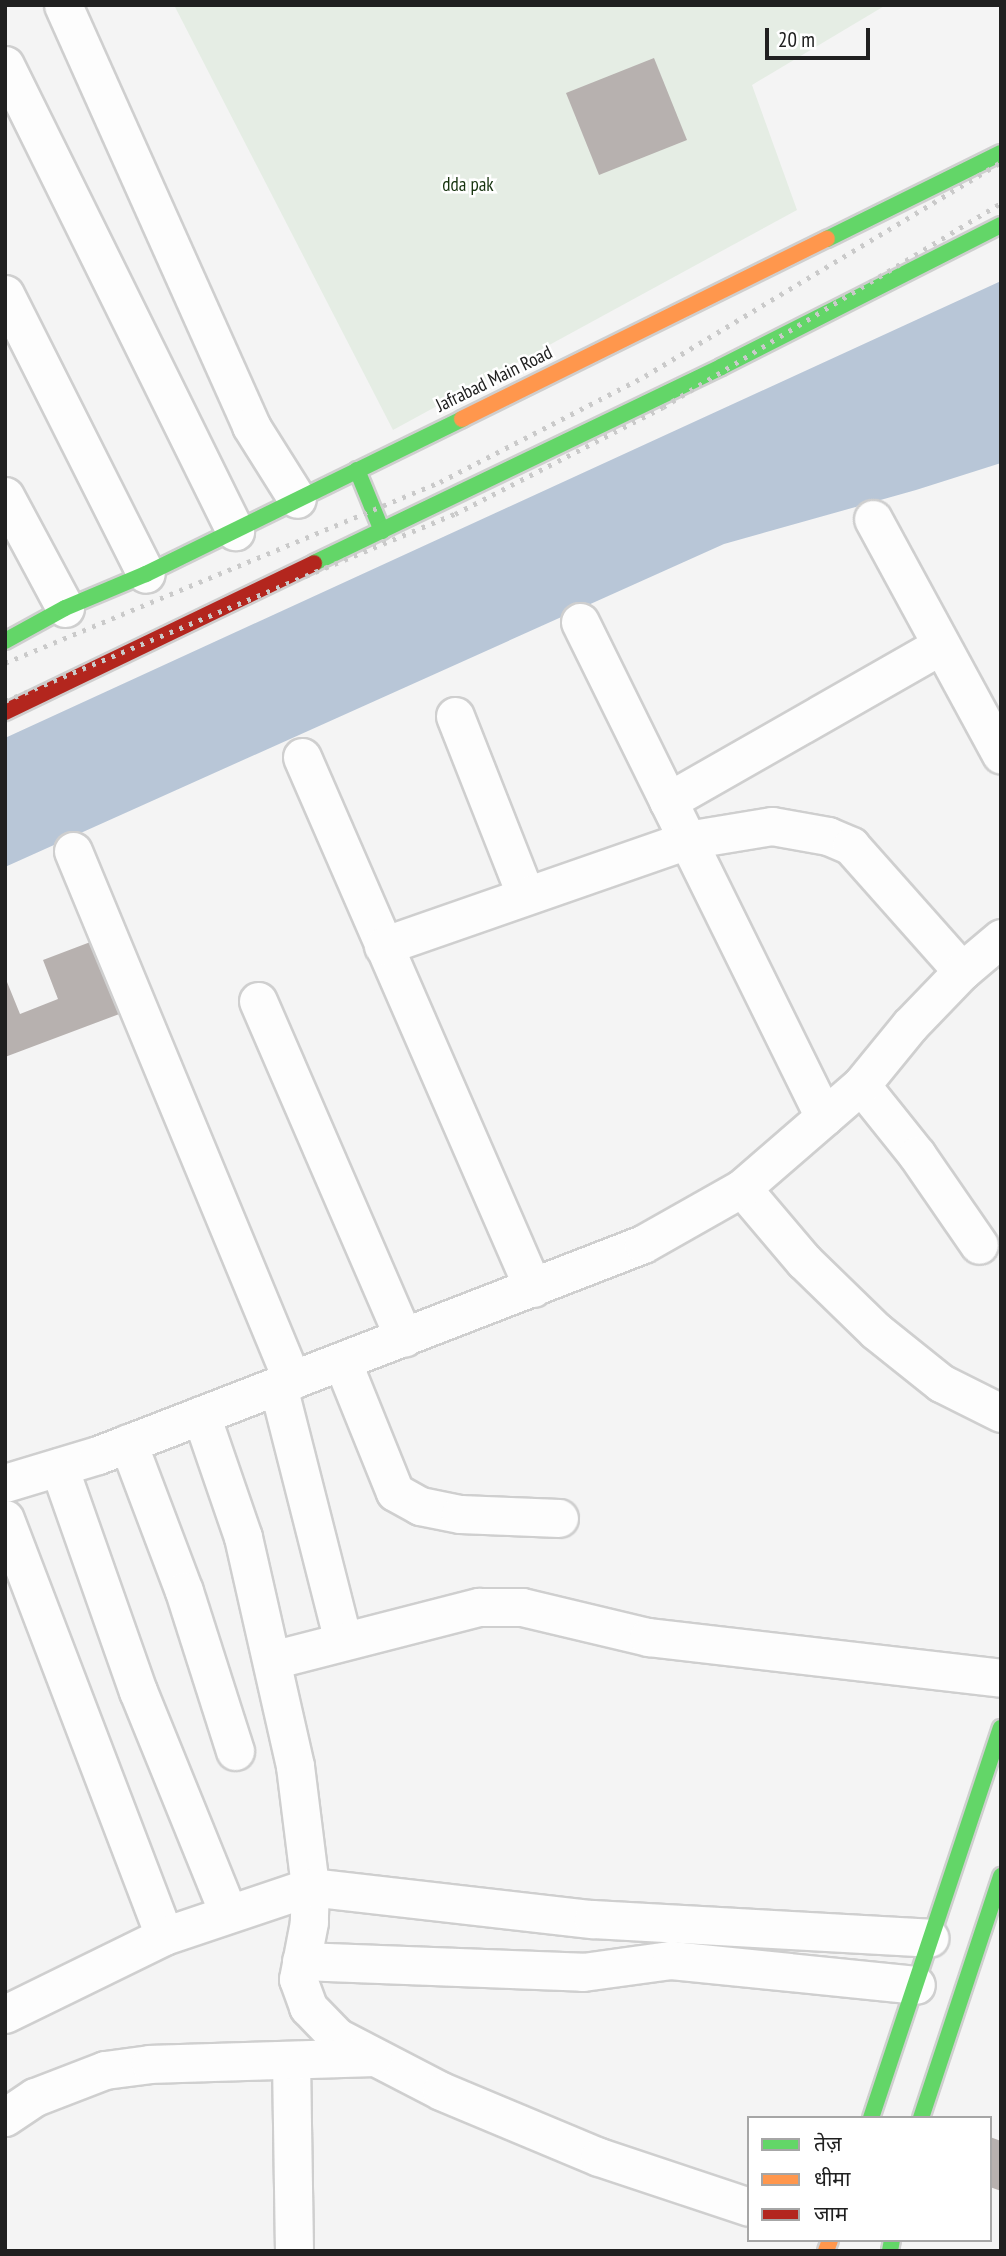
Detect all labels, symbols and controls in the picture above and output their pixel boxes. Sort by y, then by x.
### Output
scale bar [768,14,873,58]
text: 20 m [778,26,815,53]
park label: dda pak [442,174,494,196]
street label: Jafrabad Main Road [432,341,556,417]
legend [747,2116,992,2242]
text: तेज़ [814,2130,842,2157]
text: धीमा [814,2165,850,2192]
text: जाम [814,2200,848,2227]

